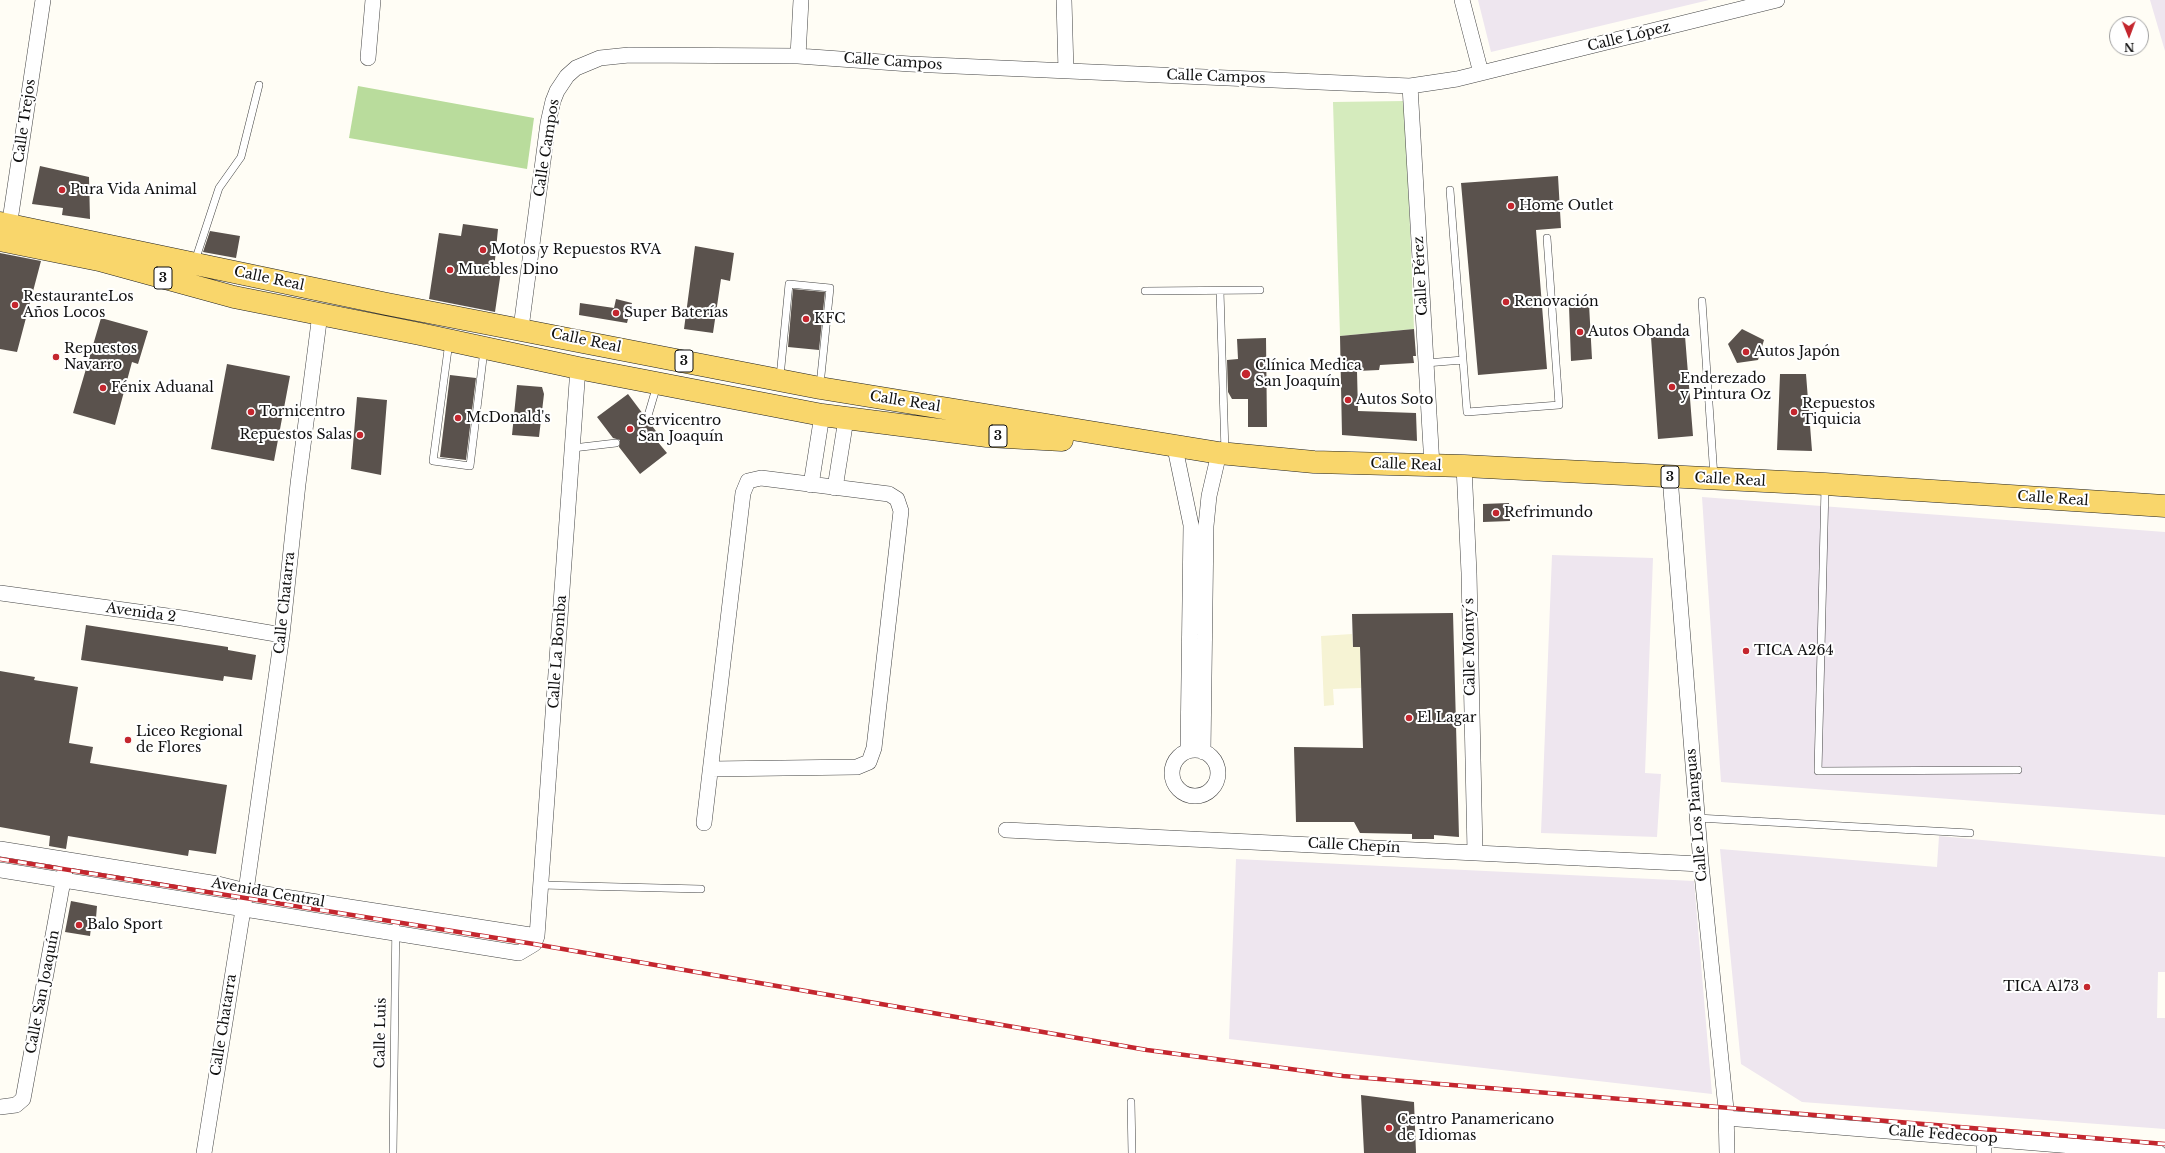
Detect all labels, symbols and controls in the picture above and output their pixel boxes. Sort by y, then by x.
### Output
north arrow [2109,16,2149,56]
street label: Calle López [1586,19,1672,55]
text: N [2124,40,2134,54]
street label: Calle Campos [843,50,943,74]
street label: Calle Campos [1166,67,1266,87]
street label: Calle Trejos [11,78,39,164]
street label: Calle Campos [531,98,563,198]
place label: Pura Vida Animal [70,182,197,198]
marker: Pura Vida Animal [57,185,67,195]
place label: Home Outlet [1519,198,1614,214]
marker: Home Outlet [1506,201,1516,211]
street label: Calle Pérez [1411,236,1431,316]
place label: Motos y Repuestos RVA [491,242,661,258]
marker: Motos y Repuestos RVA [478,245,488,255]
place label: Muebles Dino [458,262,558,278]
street label: Calle Real [232,263,306,295]
marker: Muebles Dino [445,265,455,275]
road number: 3 [154,267,172,289]
place label: RestauranteLos Años Locos [23,289,134,322]
place label: Renovación [1514,294,1599,310]
marker: Renovación [1501,297,1511,307]
marker: RestauranteLos Años Locos [10,300,20,310]
place label: Super Baterías [624,305,728,321]
marker: Super Baterías [611,308,621,318]
place label: KFC [814,311,846,327]
marker: KFC [801,314,811,324]
place label: Autos Obanda [1588,324,1690,340]
street label: Calle Real [549,325,623,357]
marker: Autos Obanda [1575,327,1585,337]
place label: Repuestos Navarro [64,341,137,374]
place label: Autos Japón [1754,344,1840,360]
marker: Autos Japón [1741,347,1751,357]
road number: 3 [675,350,693,372]
marker: Repuestos Navarro [51,352,61,362]
place label: Clínica Medica San Joaquín [1255,358,1362,390]
marker: Clínica Medica San Joaquín [1240,368,1252,380]
place label: Enderezado y Pintura Oz [1680,371,1771,404]
place label: Fénix Aduanal [111,380,214,396]
marker: Enderezado y Pintura Oz [1667,382,1677,392]
marker: Fénix Aduanal [98,383,108,393]
street label: Calle Real [868,388,942,416]
place label: Autos Soto [1356,392,1433,408]
marker: Autos Soto [1343,395,1353,405]
place label: Repuestos Tiquicia [1802,396,1875,428]
place label: Tornicentro [259,404,345,420]
marker: Tornicentro [246,407,256,417]
marker: Repuestos Tiquicia [1789,407,1799,417]
place label: McDonald's [466,410,551,426]
marker: McDonald's [453,413,463,423]
place label: Servicentro San Joaquín [638,413,723,446]
marker: Servicentro San Joaquín [625,424,635,434]
road number: 3 [989,425,1007,447]
place label: Repuestos Salas [240,427,352,443]
marker: Repuestos Salas [355,430,365,440]
street label: Calle Real [1370,455,1442,475]
road number: 3 [1661,466,1679,488]
street label: Calle Real [1694,470,1766,490]
street label: Calle Real [2017,488,2089,510]
place label: Refrimundo [1504,505,1593,521]
marker: Refrimundo [1491,508,1501,518]
street label: Calle Chatarra [271,551,299,655]
street label: Calle La Bomba [546,595,570,709]
street label: Calle Monty´s [1461,598,1479,696]
street label: Avenida 2 [105,600,177,626]
place label: TICA A264 [1754,643,1834,659]
marker: TICA A264 [1741,646,1751,656]
place label: El Lagar [1417,710,1476,726]
marker: El Lagar [1404,713,1414,723]
place label: Liceo Regional de Flores [136,724,243,756]
marker: Liceo Regional de Flores [123,735,133,745]
street label: Calle Los Pianguas [1683,748,1711,882]
street label: Calle Chepín [1307,835,1401,857]
street label: Avenida Central [210,875,326,911]
place label: Balo Sport [87,917,163,933]
marker: Balo Sport [74,920,84,930]
street label: Calle San Joaquín [23,929,63,1055]
street label: Calle Chatarra [208,973,240,1077]
place label: TICA A173 [2003,979,2079,995]
marker: TICA A173 [2082,982,2092,992]
street label: Calle Luis [372,997,390,1069]
place label: Centro Panamericano de Idiomas [1397,1112,1554,1144]
marker: Centro Panamericano de Idiomas [1384,1123,1394,1133]
street label: Calle Fedecoop [1888,1123,1998,1147]

